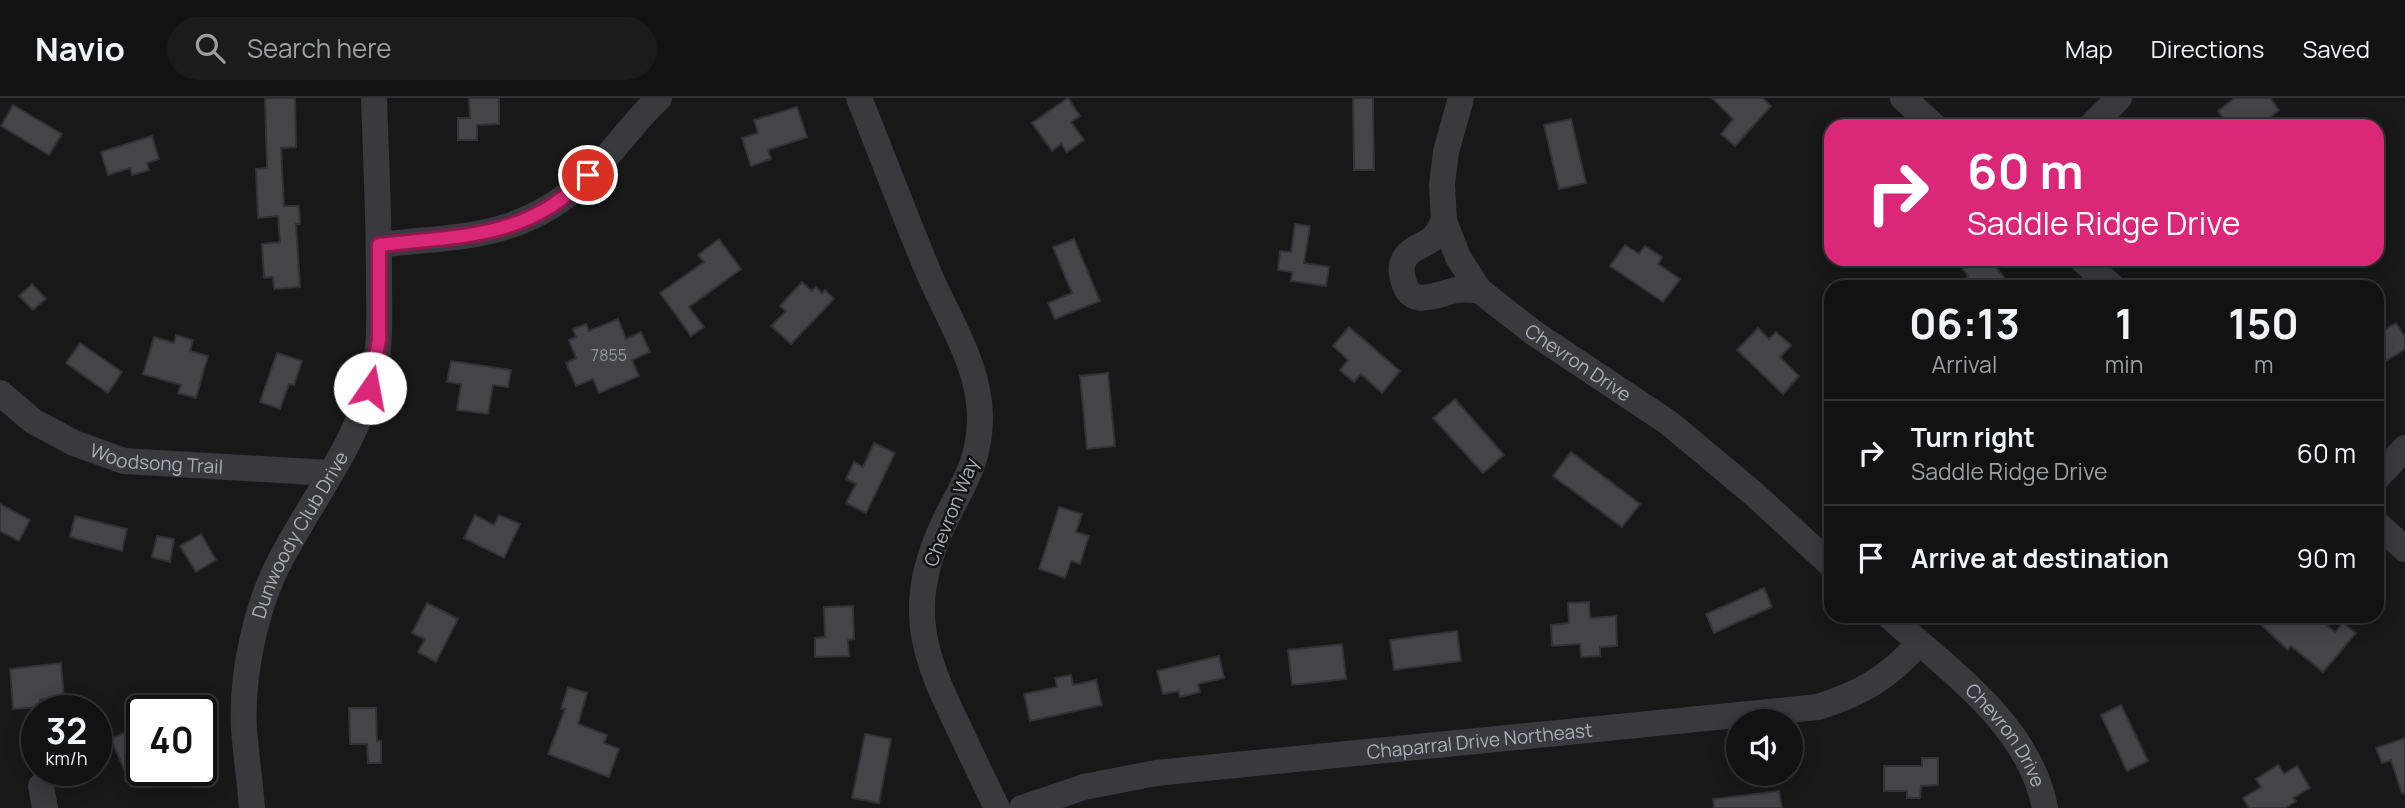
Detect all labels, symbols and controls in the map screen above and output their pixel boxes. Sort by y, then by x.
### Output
search box [167,17,657,80]
text: Navio [35,26,125,71]
icon: search [191,29,229,67]
text: Search here [247,30,391,66]
text: Map [2065,32,2113,65]
text: Directions [2151,32,2264,65]
text: Saved [2302,32,2370,65]
text: 60 m [1967,137,2084,204]
pin [558,145,618,205]
icon: right [1852,147,1943,238]
icon: arrive [569,156,607,194]
text: Saddle Ridge Drive [1967,201,2240,245]
text: 06:13 [1909,294,2020,352]
text: 1 [2115,294,2133,352]
text: 150 [2228,294,2299,352]
street label: Chevron Drive [1519,318,1636,407]
house number: 7855 [591,344,627,366]
text: Arrival [1932,348,1997,380]
text: min [2105,348,2143,380]
text: m [2254,348,2273,380]
position arrow [333,351,407,425]
text: Turn right [1911,419,2035,455]
icon: right [1852,434,1890,472]
text: 60 m [2297,435,2356,471]
street label: Woodsong Trail [87,437,224,480]
street label: Dunwoody Club Drive [245,447,354,621]
street label: Chevron Way [917,454,985,570]
text: Saddle Ridge Drive [1911,455,2108,487]
icon: arrive [1852,539,1890,577]
text: Arrive at destination [1911,540,2169,576]
text: 90 m [2297,540,2356,576]
street label: Chevron Drive [1960,677,2051,790]
speed limit sign: 40 [126,695,217,786]
text: 32 [46,707,87,755]
map controls [1726,709,1803,786]
button: sound [1726,709,1803,786]
street label: Chaparral Drive Northeast [1365,717,1594,765]
text: km/h [46,746,87,770]

